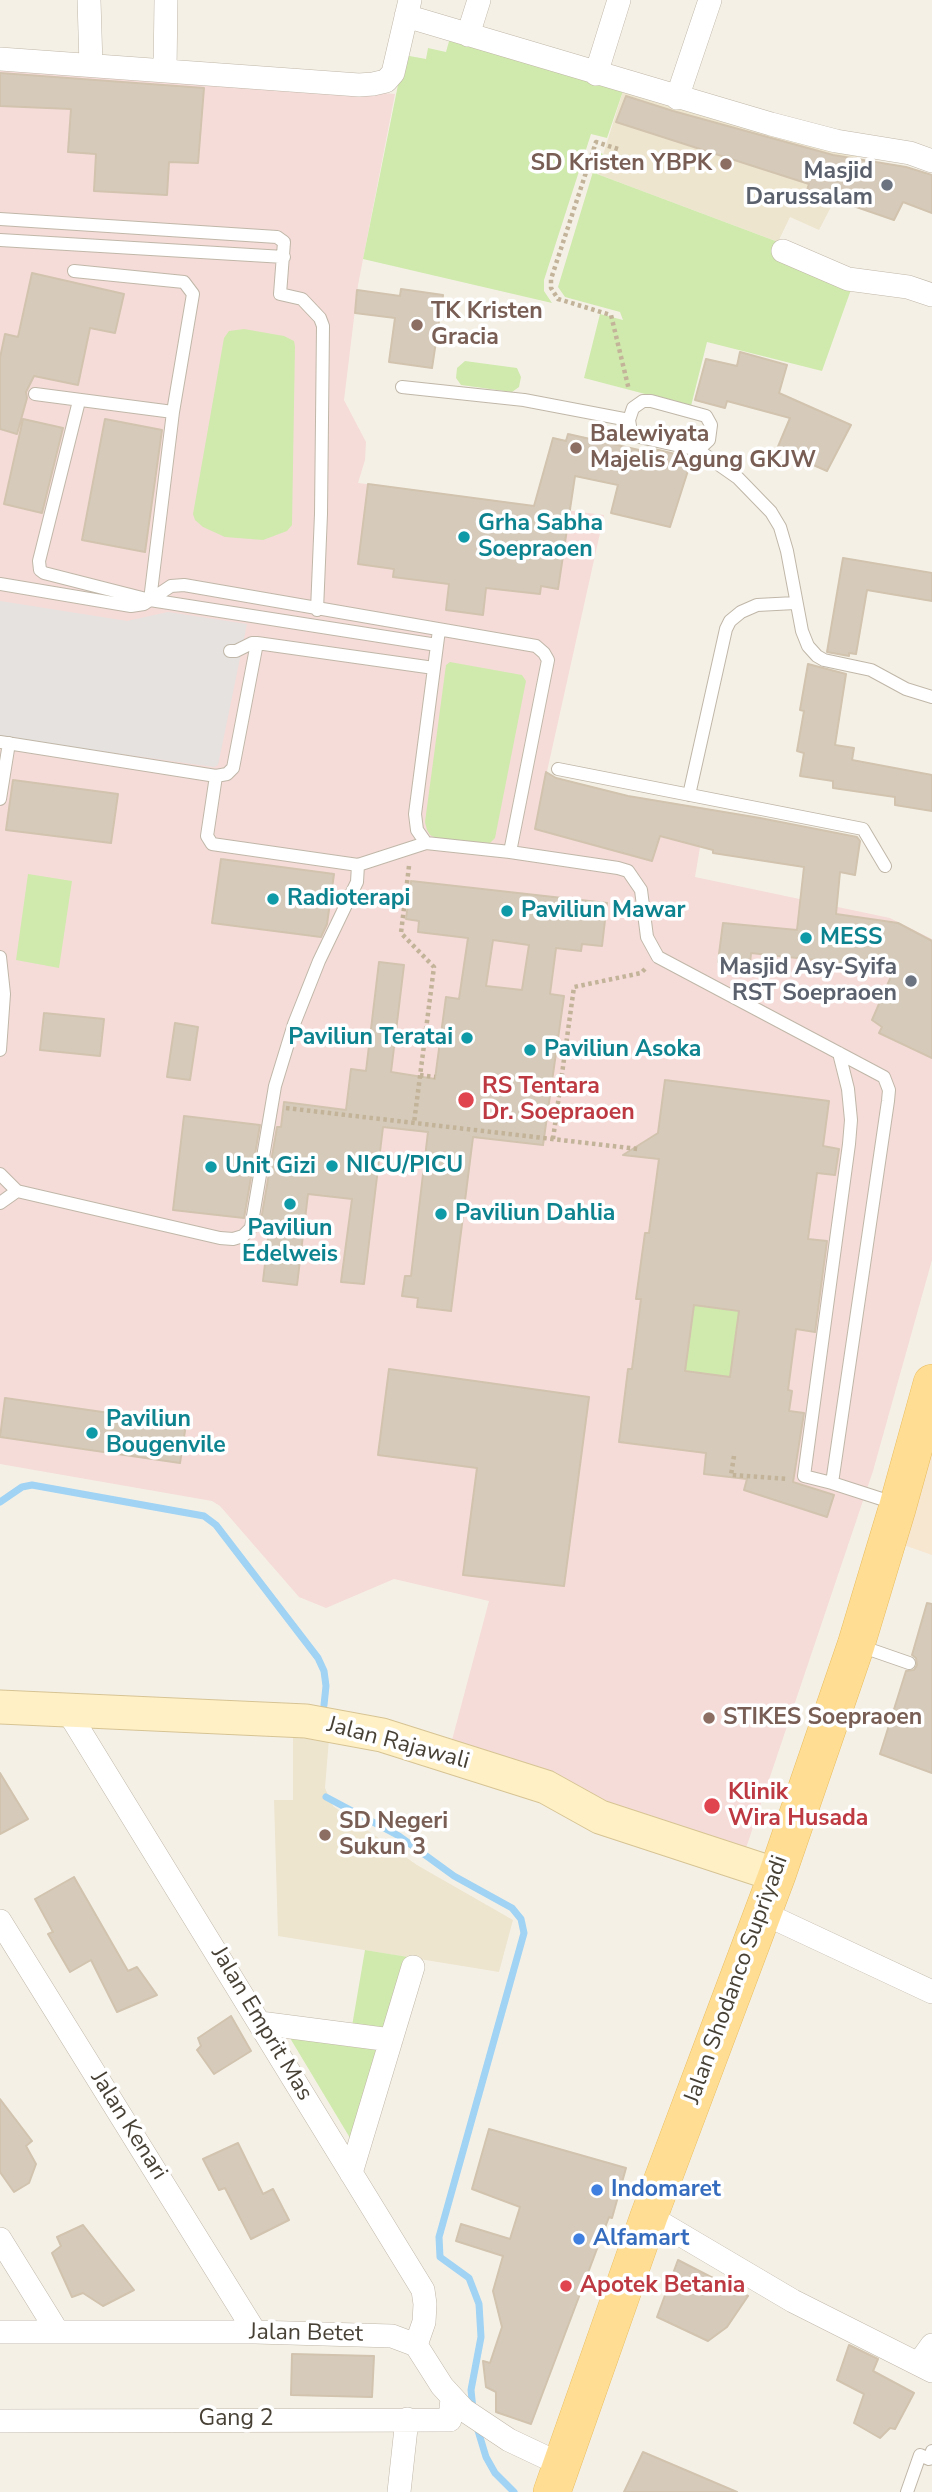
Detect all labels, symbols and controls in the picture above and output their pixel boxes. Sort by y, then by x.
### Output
place label: SD Kristen YBPK [531,150,712,178]
marker: SD Kristen YBPK [718,156,734,172]
place label: Masjid Darussalam [745,158,873,212]
marker: Masjid Darussalam [879,177,895,193]
place label: TK Kristen Gracia [431,298,543,352]
marker: TK Kristen Gracia [409,317,425,333]
place label: Balewiyata Majelis Agung GKJW [590,421,816,475]
marker: Balewiyata Majelis Agung GKJW [568,440,584,456]
place label: Grha Sabha Soepraoen [478,510,603,564]
marker: Grha Sabha Soepraoen [456,529,472,545]
place label: Radioterapi [287,885,410,913]
marker: Radioterapi [265,891,281,907]
place label: Paviliun Mawar [521,897,686,925]
marker: Paviliun Mawar [499,903,515,919]
place label: MESS [820,924,882,952]
marker: MESS [798,930,814,946]
place label: Masjid Asy-Syifa RST Soepraoen [719,954,897,1008]
marker: Masjid Asy-Syifa RST Soepraoen [903,973,919,989]
place label: Paviliun Teratai [288,1024,453,1052]
marker: Paviliun Teratai [459,1030,475,1046]
place label: Paviliun Asoka [544,1036,701,1064]
marker: Paviliun Asoka [522,1042,538,1058]
place label: RS Tentara Dr. Soepraoen [482,1073,635,1127]
marker: RS Tentara Dr. Soepraoen [456,1090,476,1110]
place label: NICU/PICU [346,1152,463,1180]
place label: Unit Gizi [225,1153,316,1181]
marker: NICU/PICU [324,1158,340,1174]
marker: Unit Gizi [203,1159,219,1175]
marker: Paviliun Edelweis [282,1196,298,1212]
place label: Paviliun Dahlia [455,1200,615,1228]
marker: Paviliun Dahlia [433,1206,449,1222]
place label: Paviliun Edelweis [242,1215,338,1269]
place label: Paviliun Bougenvile [106,1406,226,1460]
marker: Paviliun Bougenvile [84,1425,100,1441]
place label: STIKES Soepraoen [723,1704,922,1732]
marker: STIKES Soepraoen [701,1710,717,1726]
street label: Jalan Rajawali [324,1712,472,1776]
place label: Klinik Wira Husada [728,1779,868,1833]
marker: Klinik Wira Husada [702,1796,722,1816]
place label: SD Negeri Sukun 3 [339,1808,448,1862]
marker: SD Negeri Sukun 3 [317,1827,333,1843]
street label: Jalan Shodanco Supriyadi [679,1852,795,2108]
street label: Jalan Emprit Mas [204,1942,318,2106]
street label: Jalan Kenari [84,2067,172,2185]
place label: Indomaret [611,2176,721,2204]
marker: Indomaret [589,2182,605,2198]
place label: Alfamart [593,2225,689,2253]
marker: Alfamart [571,2231,587,2247]
place label: Apotek Betania [580,2272,745,2300]
marker: Apotek Betania [558,2278,574,2294]
street label: Jalan Betet [249,2319,363,2349]
street label: Gang 2 [198,2405,274,2433]

